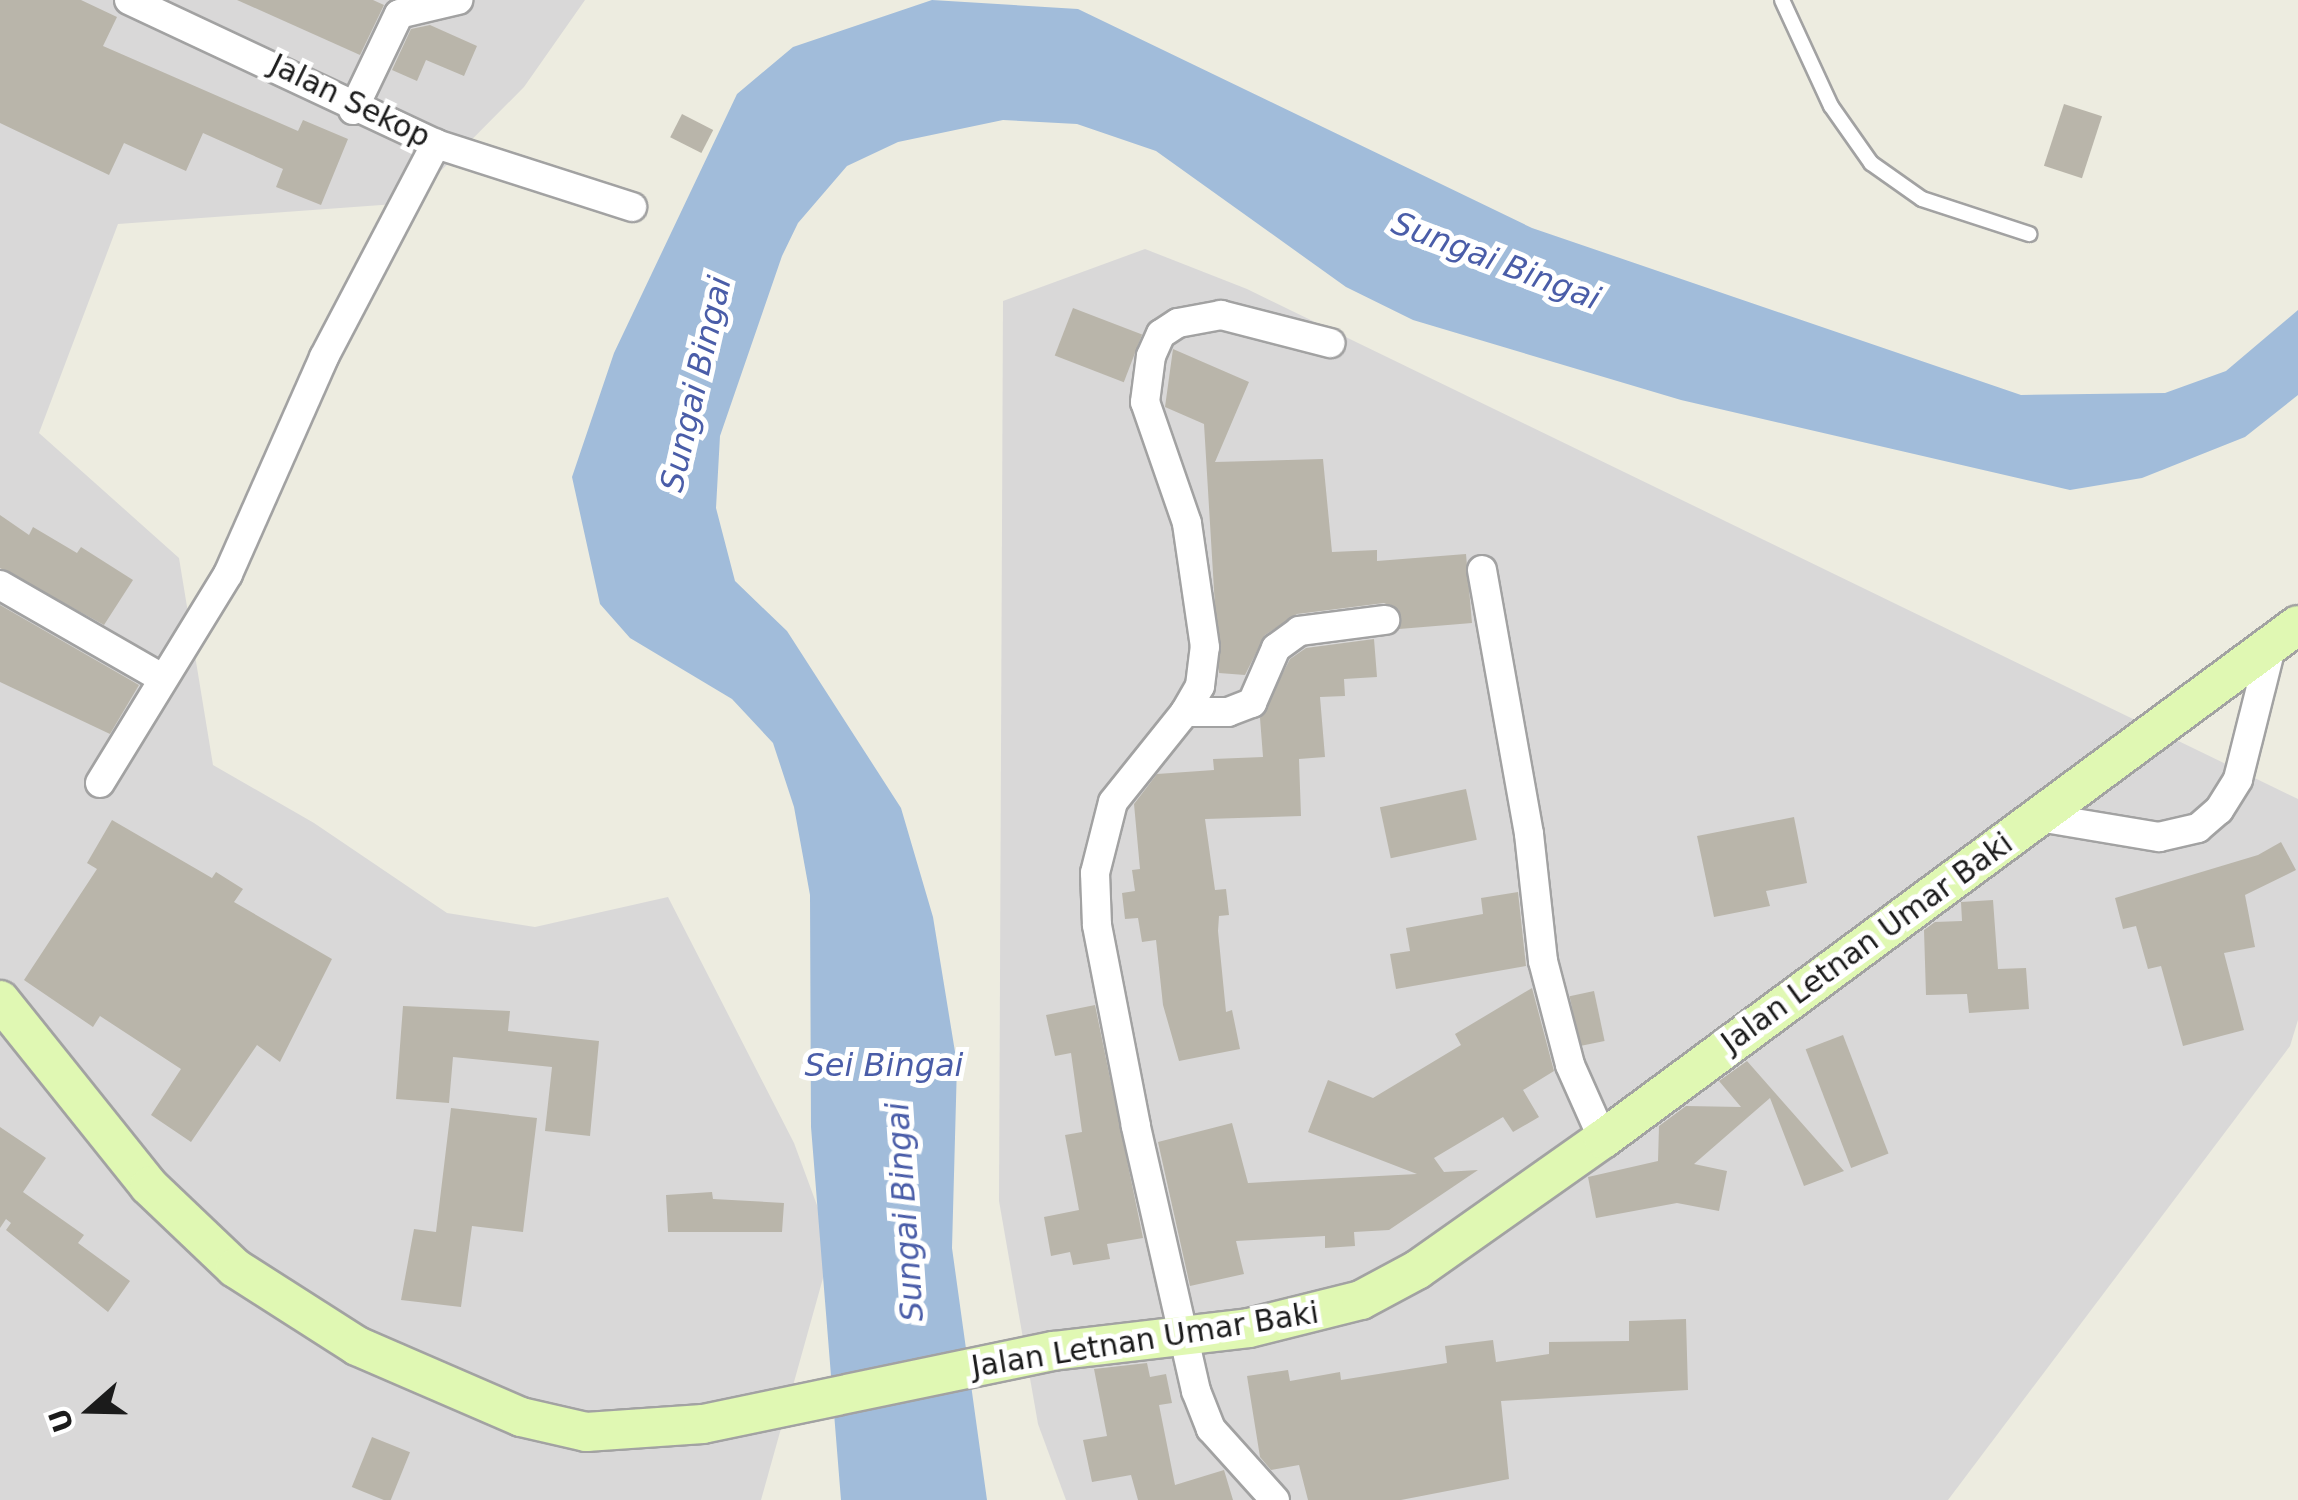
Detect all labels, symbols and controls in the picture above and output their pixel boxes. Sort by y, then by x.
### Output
street label: Jalan Sekop [264,47,436,155]
water label: Sungai Bingai [1387,204,1605,318]
water label: Sungai Bingai [653,273,739,495]
street label: Jalan Letnan Umar Baki [1714,825,2020,1061]
water label: Sei Bingai [804,1046,964,1084]
water label: Sungai Bingai [878,1101,932,1323]
street label: Jalan Letnan Umar Baki [969,1295,1321,1385]
north arrow [40,1360,140,1460]
text: U [42,1404,81,1437]

